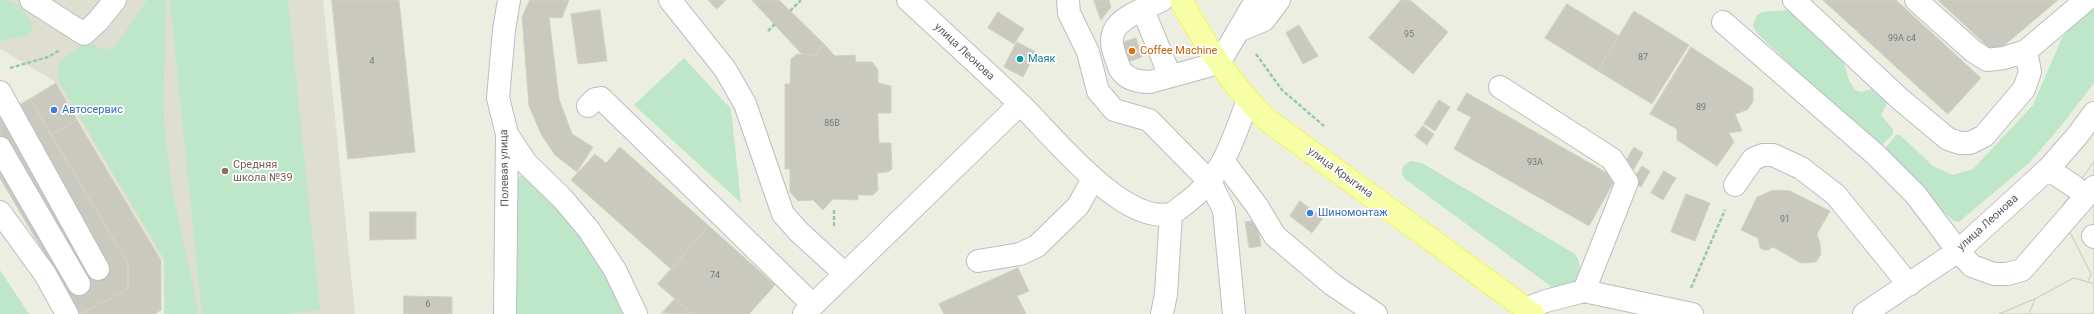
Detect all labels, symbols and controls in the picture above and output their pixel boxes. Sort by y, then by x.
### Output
street label: улица Леонова [931,21,997,83]
house number: 95 [1404,30,1414,40]
house number: 99А с4 [1888,34,1916,44]
place label: Coffee Machine [1140,44,1217,58]
marker: Coffee Machine [1127,46,1137,56]
place label: Маяк [1028,52,1056,66]
house number: 87 [1638,53,1648,63]
marker: Маяк [1015,54,1025,64]
house number: 4 [369,57,375,67]
place label: Автосервис [62,103,123,117]
house number: 89 [1696,103,1706,113]
marker: Автосервис [49,105,59,115]
house number: 86В [824,119,840,129]
street label: Полевая улица [498,129,512,207]
street label: улица Крыгина [1305,145,1375,201]
place label: Средняя школа №39 [233,158,293,184]
house number: 93А [1527,158,1543,168]
marker: Средняя школа №39 [220,166,230,176]
street label: улица Леонова [1955,192,2021,254]
place label: Шиномонтаж [1318,206,1388,220]
marker: Шиномонтаж [1305,208,1315,218]
house number: 91 [1780,215,1790,225]
house number: 74 [710,271,720,281]
house number: 6 [425,300,431,310]

